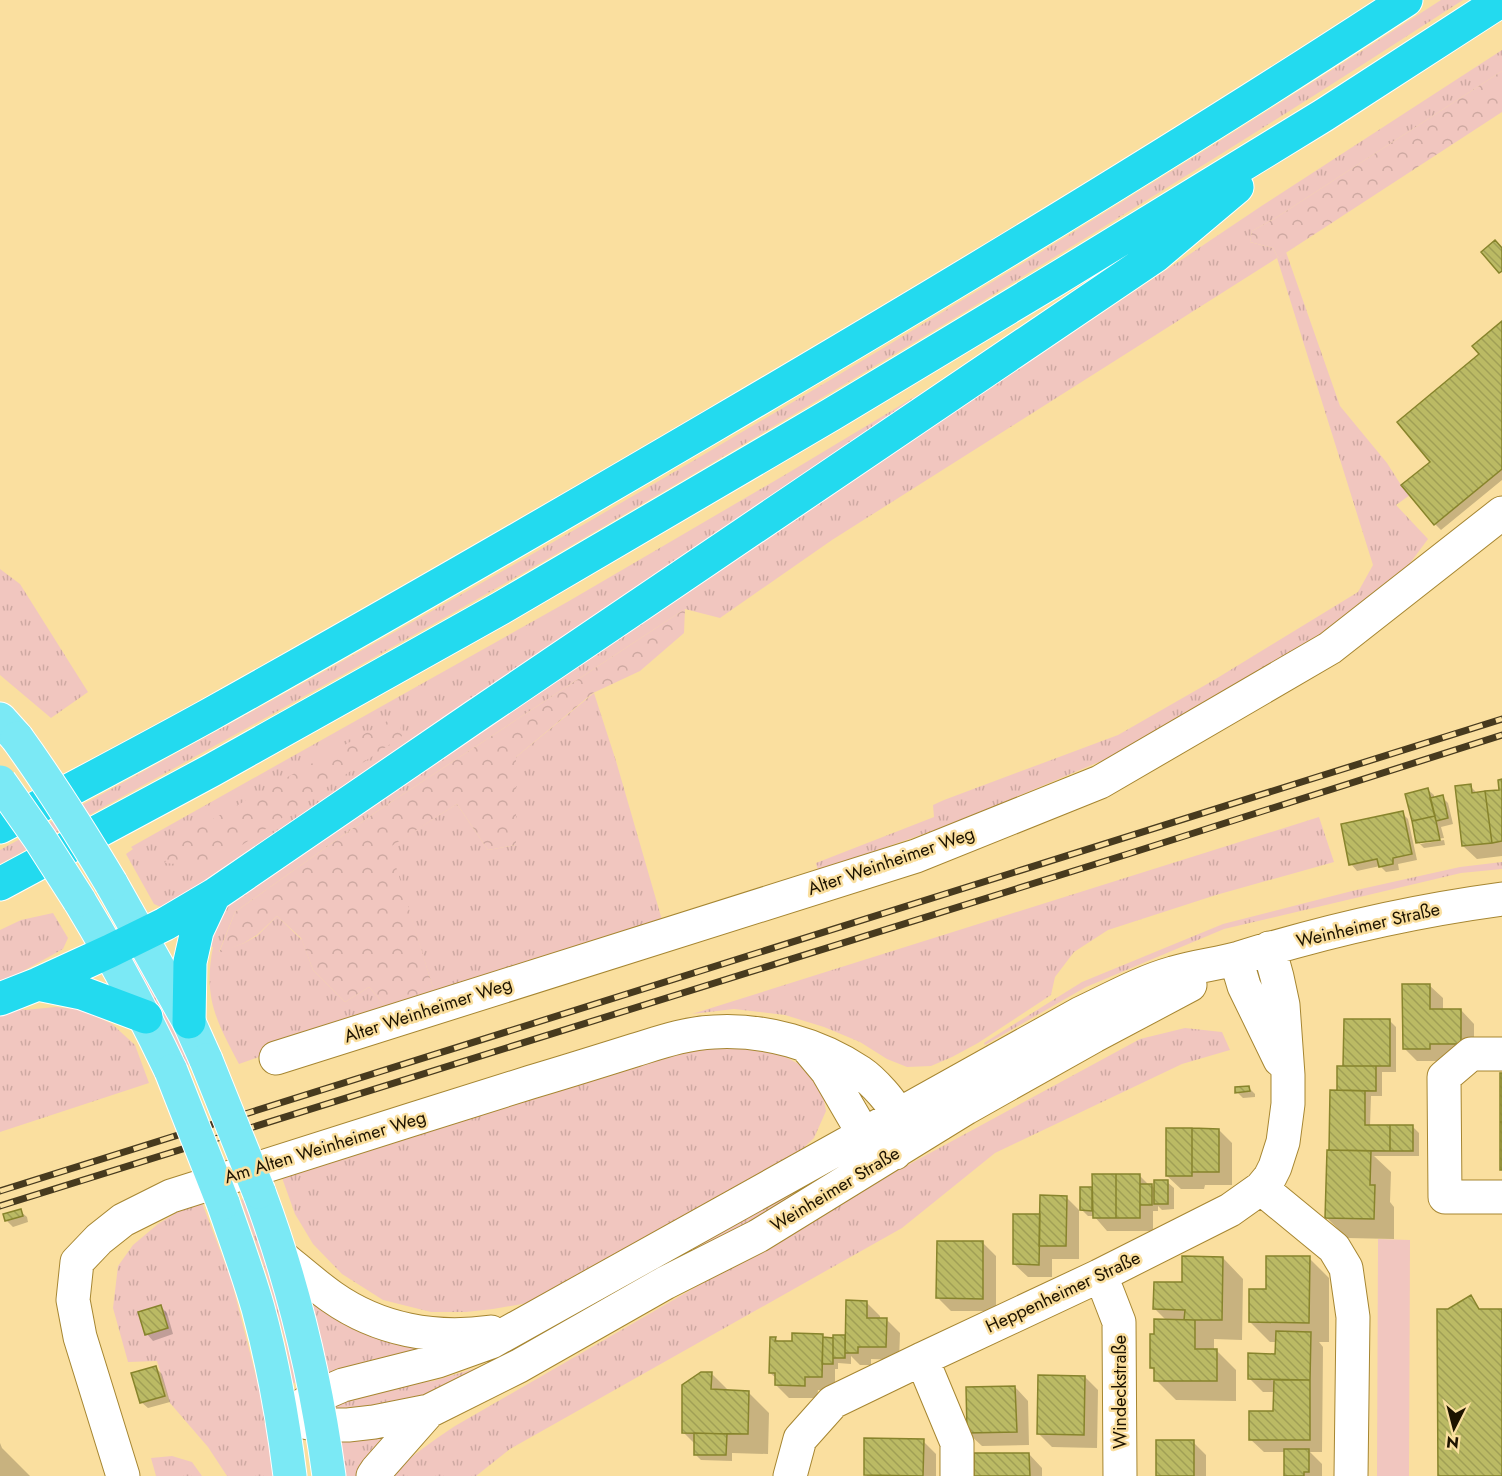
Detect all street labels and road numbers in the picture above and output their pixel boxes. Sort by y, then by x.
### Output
street label: Alter Weinheimer Weg [804,820,978,902]
street label: Weinheimer Straße [1294,896,1442,954]
street label: Alter Weinheimer Weg [341,971,515,1049]
street label: Am Alten Weinheimer Weg [221,1104,429,1190]
street label: Weinheimer Straße [766,1140,904,1238]
street label: Heppenheimer Straße [981,1245,1145,1339]
street label: Windeckstraße [1107,1335,1133,1449]

